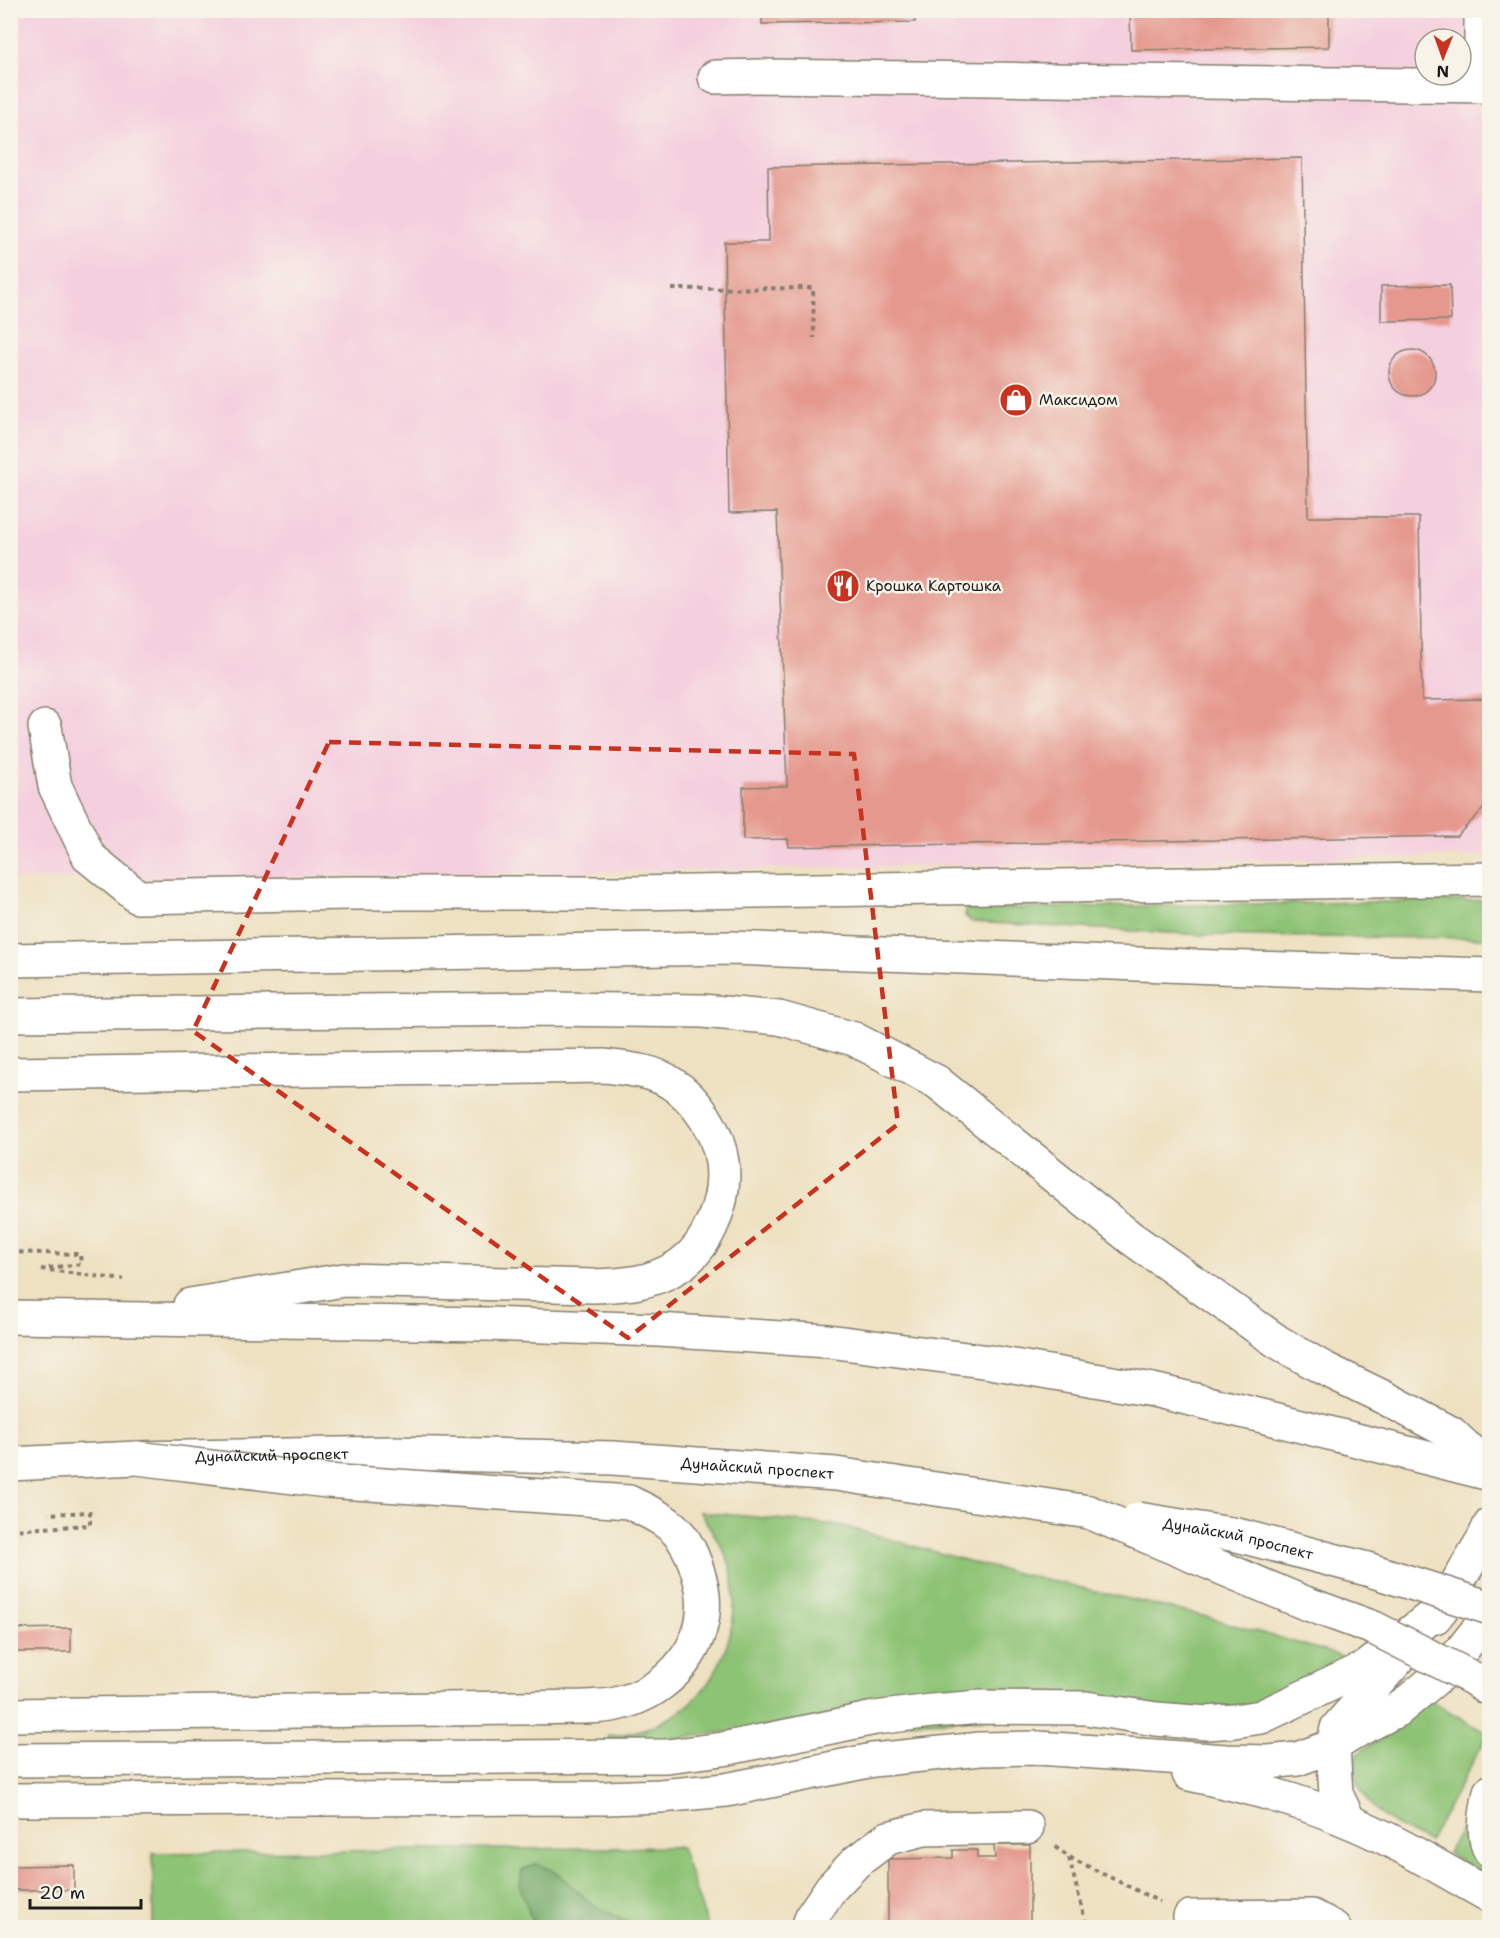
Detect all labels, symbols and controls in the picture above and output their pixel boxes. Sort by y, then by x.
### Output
north arrow [1413,27,1473,87]
text: N [1436,61,1449,82]
shop icon: Максидом [998,382,1034,418]
place label: Максидом [1039,390,1118,410]
restaurant icon: Крошка Картошка [825,568,861,604]
place label: Крошка Картошка [866,576,1002,596]
street label: Дунайский проспект [195,1444,349,1467]
street label: Дунайский проспект [680,1453,835,1484]
street label: Дунайский проспект [1161,1513,1316,1565]
scale bar [30,1872,141,1910]
text: 20 m [39,1881,85,1905]

